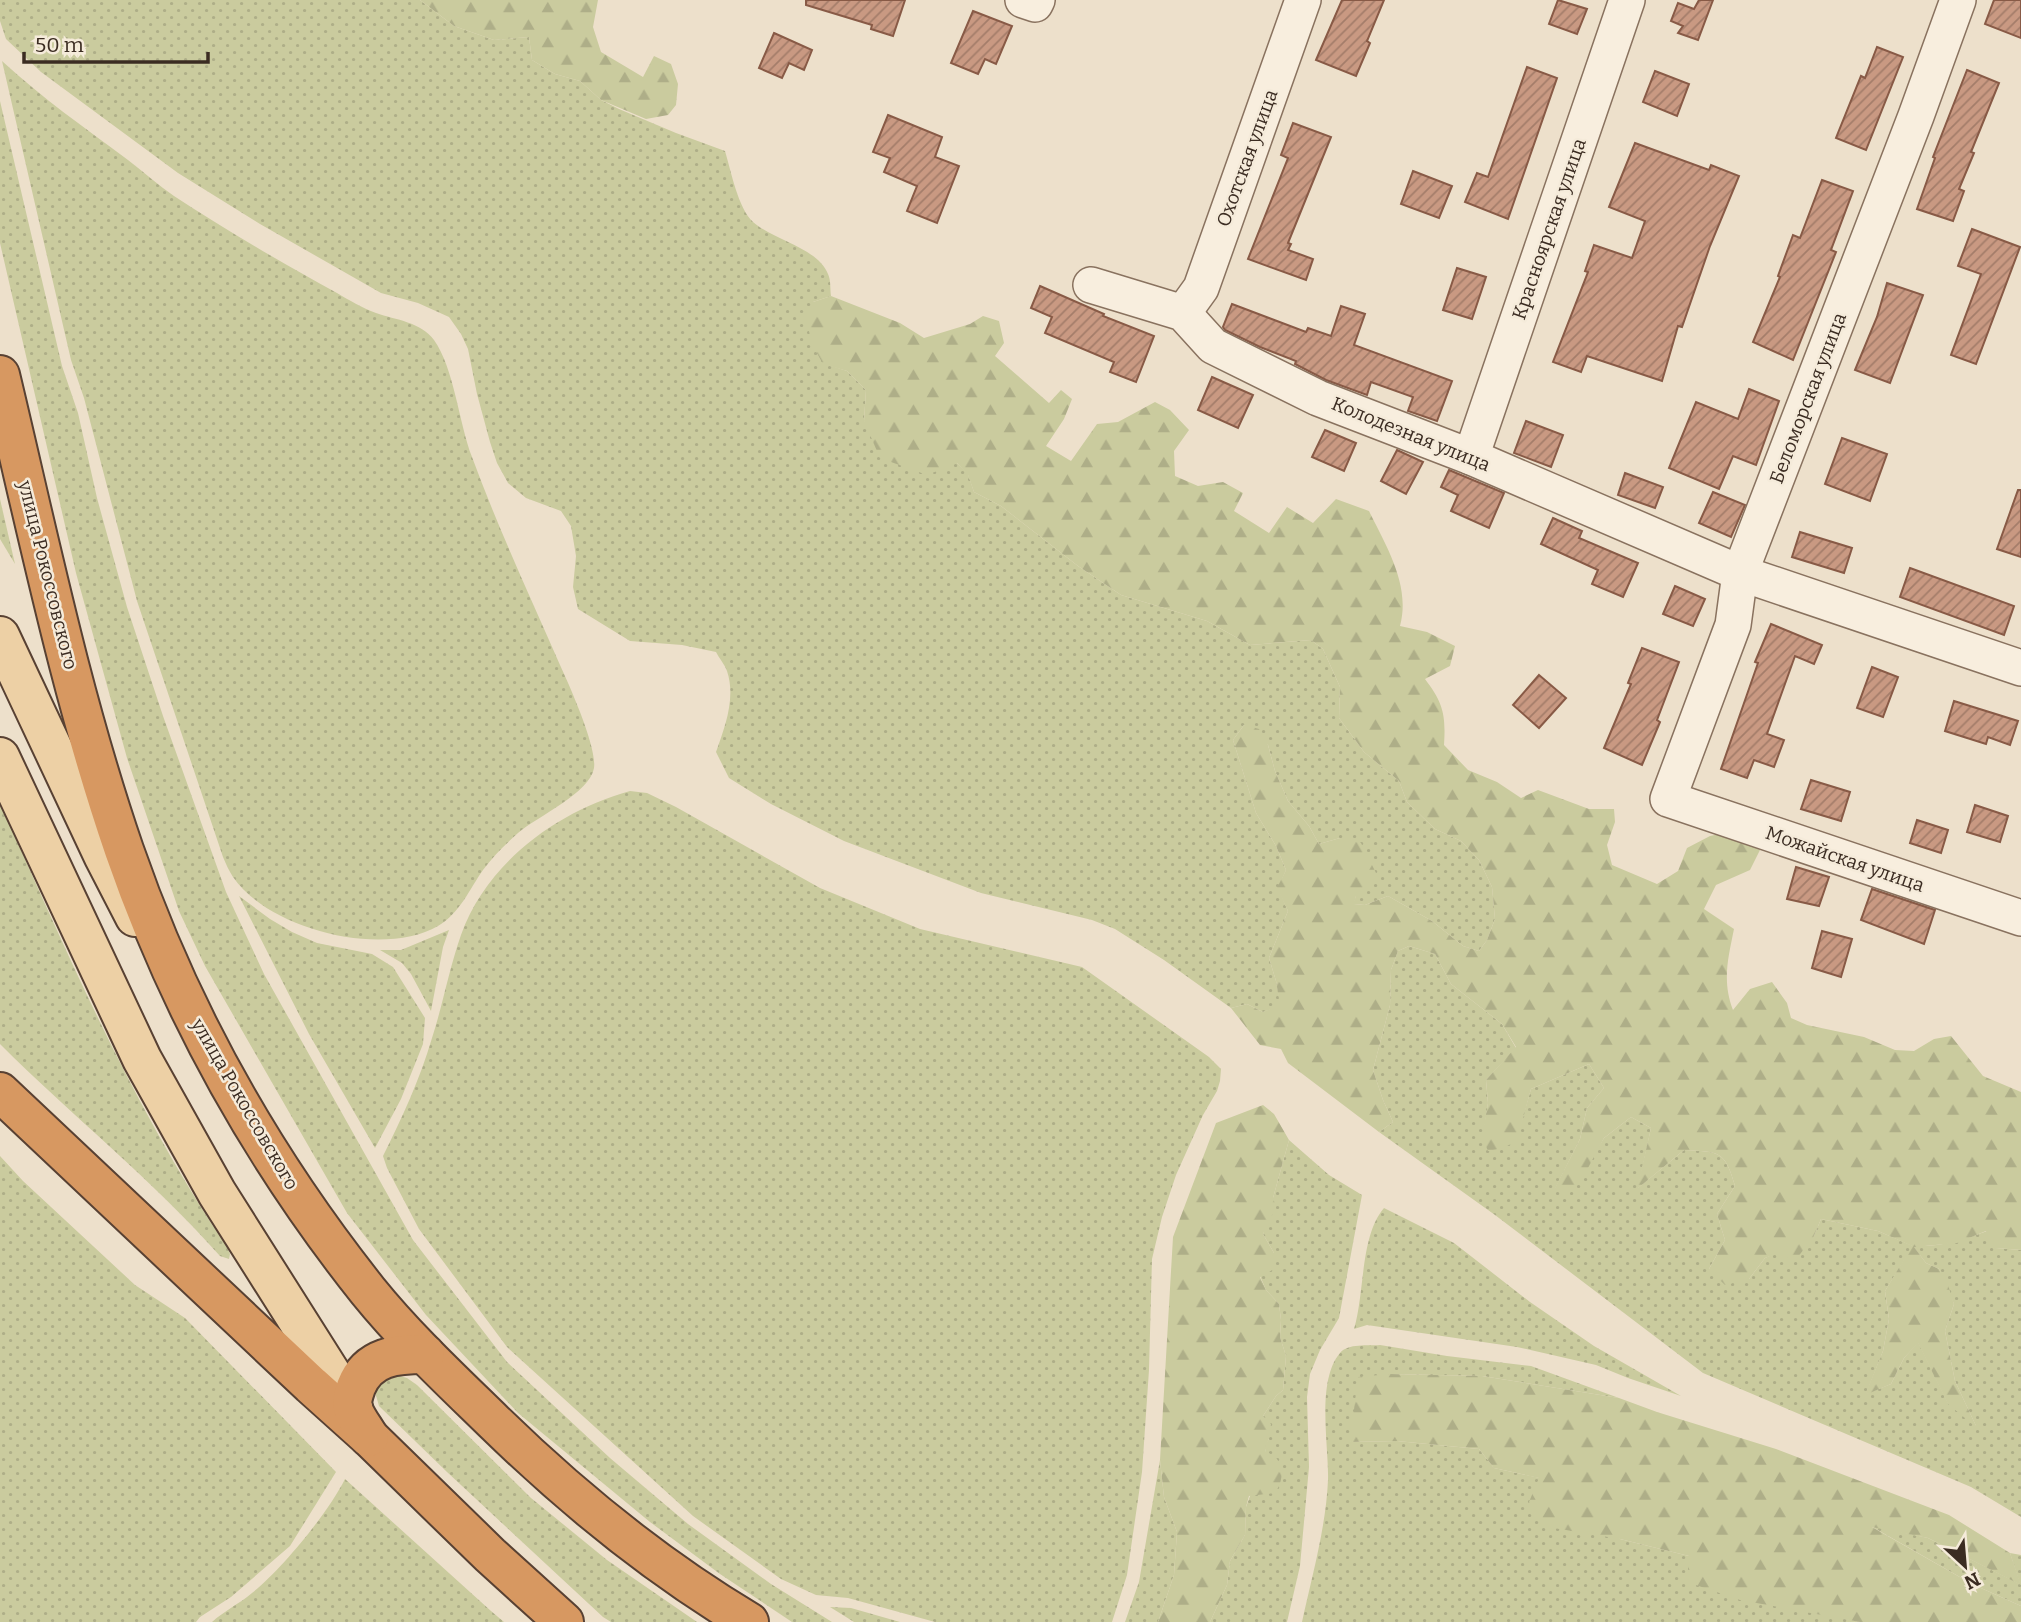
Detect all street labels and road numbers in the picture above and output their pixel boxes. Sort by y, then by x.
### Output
street label: Охотская улица [1212,86,1283,230]
street label: Красноярская улица [1507,135,1591,323]
street label: Беломорская улица [1765,309,1851,487]
street label: Колодезная улица [1328,392,1494,477]
street label: улица Рокоссовского [13,477,83,672]
street label: Можайская улица [1763,821,1928,897]
street label: улица Рокоссовского [186,1013,304,1194]

